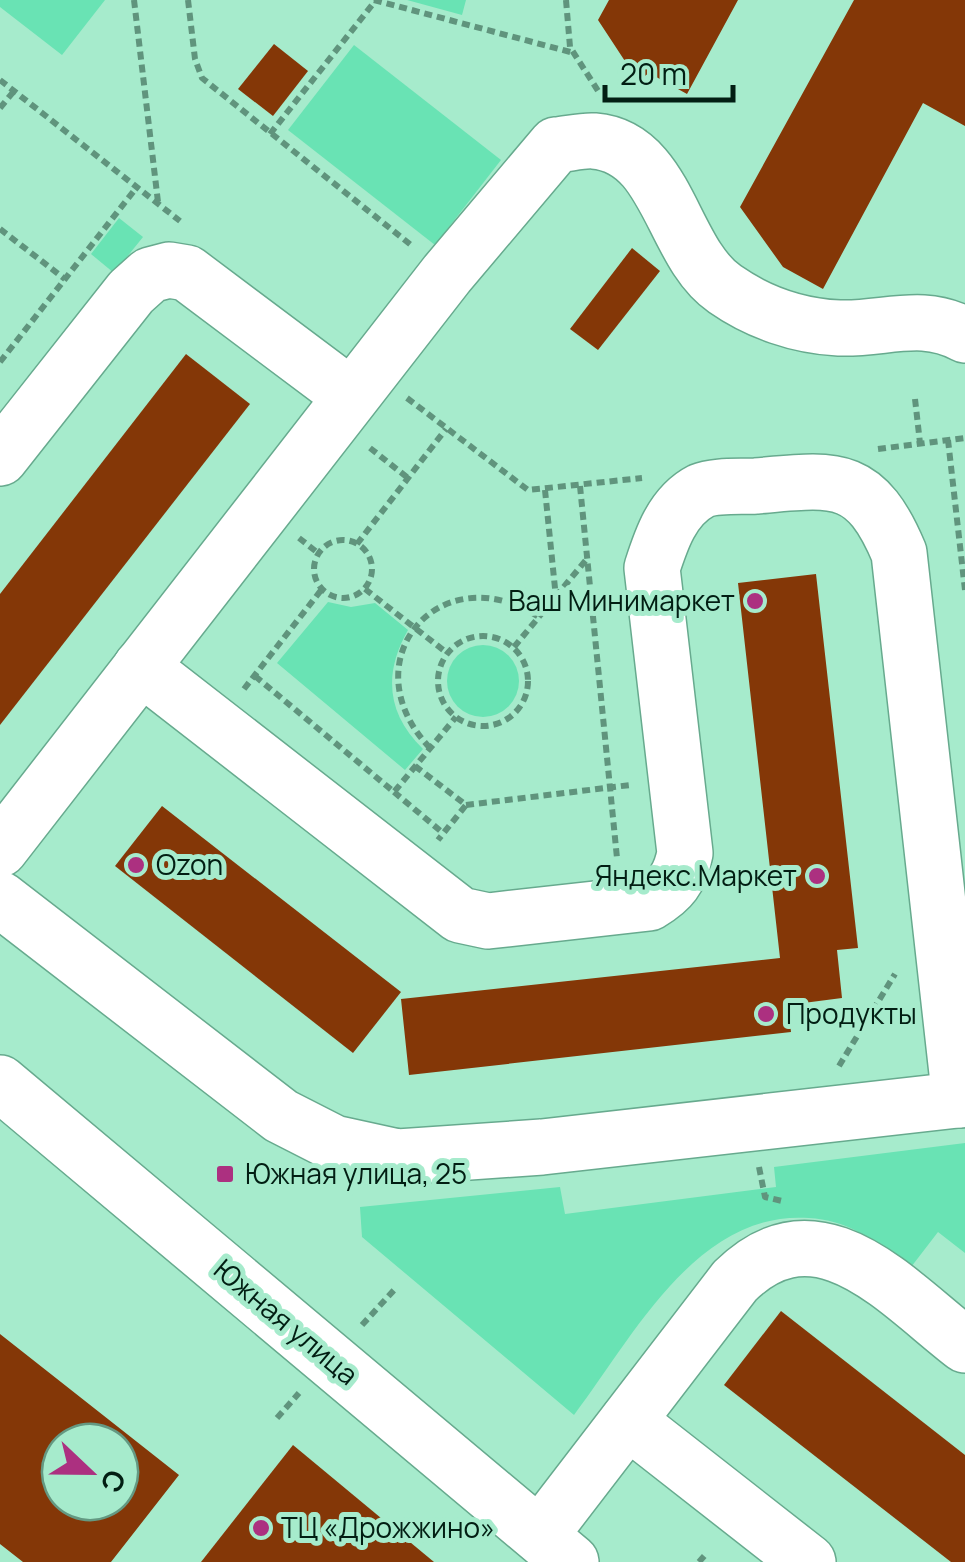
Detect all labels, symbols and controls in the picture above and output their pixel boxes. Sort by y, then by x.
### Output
scale bar [605,40,732,102]
text: 20 m [620,53,687,94]
place label: Ваш Минимаркет [508,581,735,619]
marker: Ваш Минимаркет [744,590,766,612]
place label: Ozon [156,845,223,883]
marker: Ozon [125,854,147,876]
place label: Яндекс.Маркет [595,856,797,894]
marker: Яндекс.Маркет [806,865,828,887]
place label: Продукты [786,994,917,1032]
marker: Продукты [755,1003,777,1025]
place label: Южная улица, 25 [245,1154,467,1192]
marker: Южная улица, 25 [214,1163,236,1185]
street label: Южная улица [207,1250,367,1393]
north arrow [40,1422,140,1522]
text: С [93,1465,136,1498]
place label: ТЦ «Дрожжино» [281,1508,495,1546]
marker: ТЦ «Дрожжино» [250,1517,272,1539]

